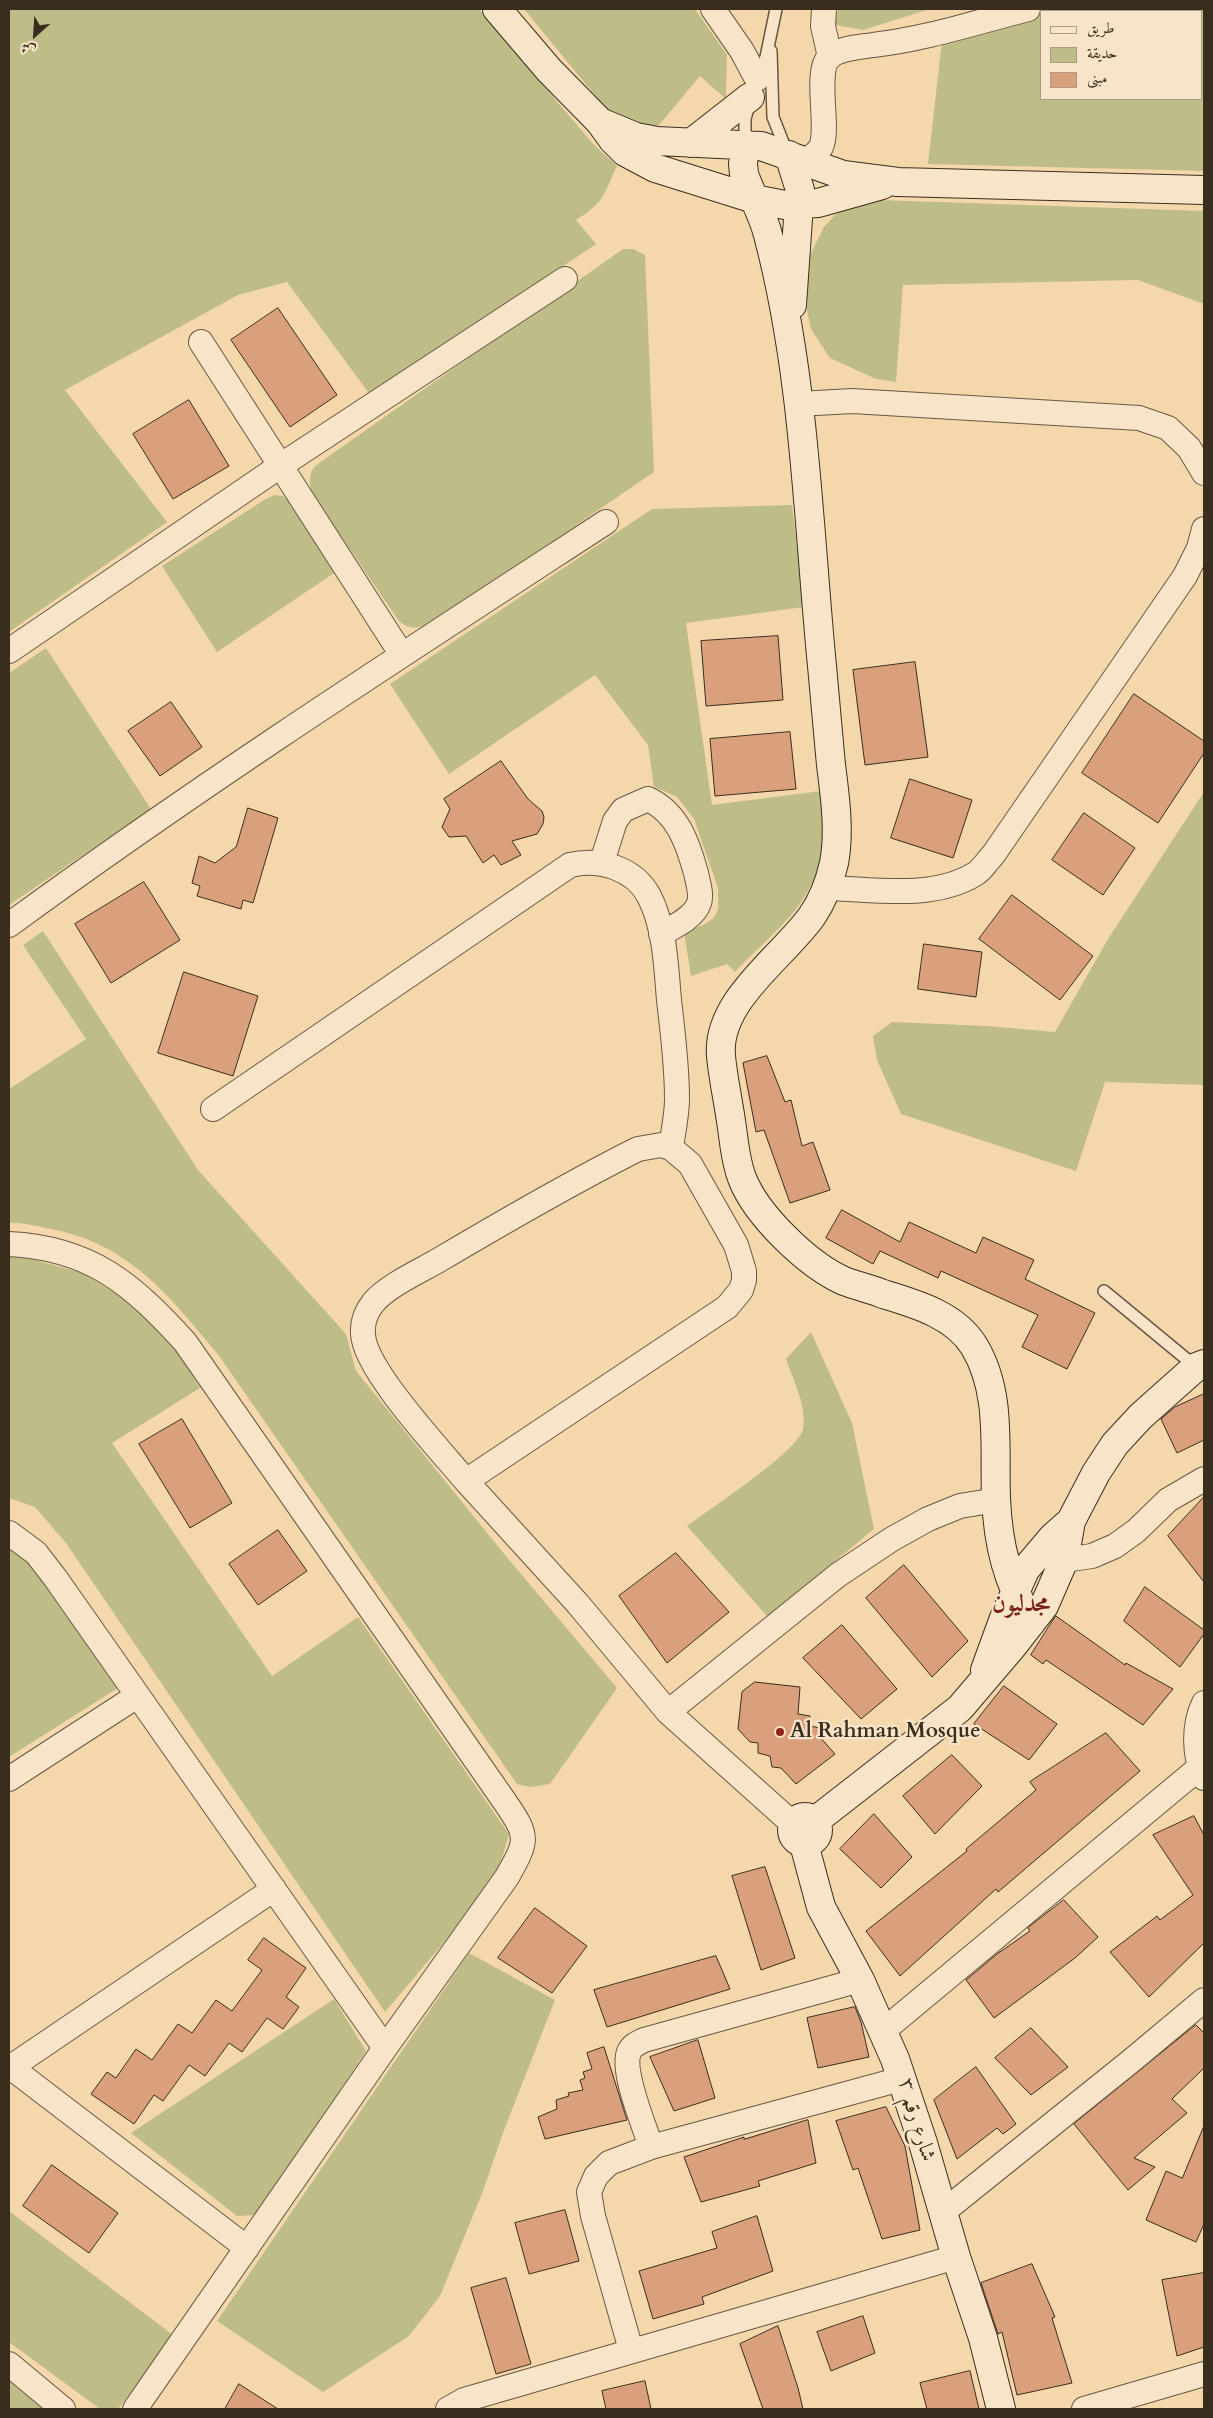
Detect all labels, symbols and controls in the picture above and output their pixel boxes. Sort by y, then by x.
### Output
north arrow [10,10,60,60]
legend [1040,10,1203,100]
text: طريق [1087,18,1114,38]
text: ش [18,37,39,61]
text: حديقة [1087,43,1117,63]
text: مبنى [1087,68,1107,88]
district label: مجدليون [992,1591,1050,1619]
place label: Al Rahman Mosque [790,1719,981,1745]
marker: Al Rahman Mosque [774,1726,786,1738]
street label: شارع رقم ٣ [890,2077,940,2165]

